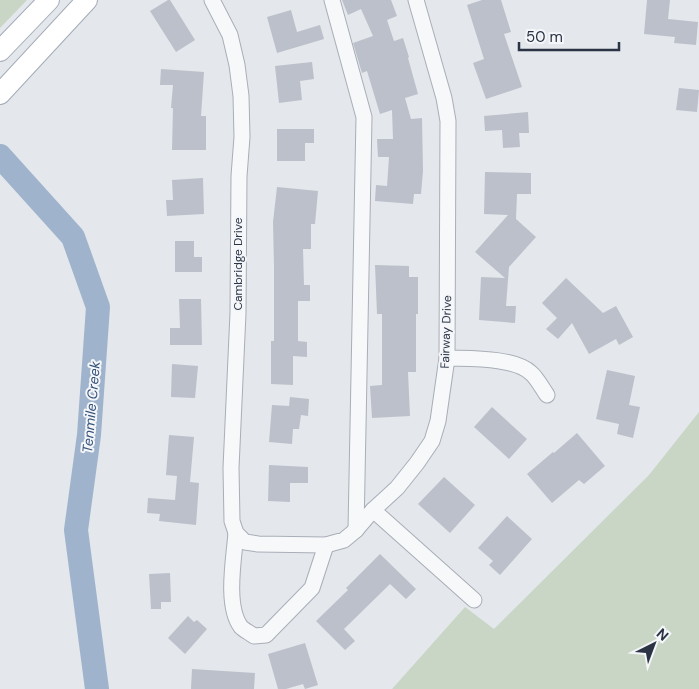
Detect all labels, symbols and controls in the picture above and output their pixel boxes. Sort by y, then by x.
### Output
scale bar [519,20,619,52]
text: 50 m [526,27,563,47]
street label: Cambridge Drive [230,217,246,311]
street label: Fairway Drive [437,295,455,369]
water label: Tenmile Creek [78,360,104,453]
north arrow [629,619,679,669]
text: N [653,624,673,644]

